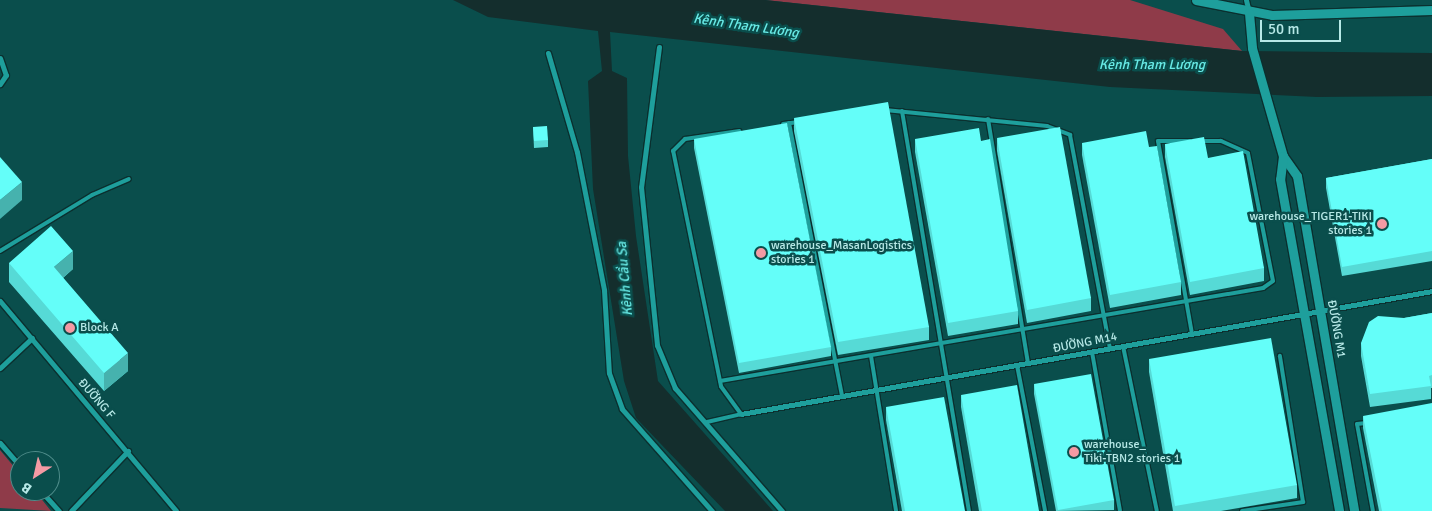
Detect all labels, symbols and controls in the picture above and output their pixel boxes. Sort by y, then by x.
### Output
water label: Kênh Tham Lương [692,10,800,42]
scale bar [1262,10,1343,42]
text: 50 m [1268,20,1299,38]
water label: Kênh Tham Lương [1099,57,1205,73]
place label: warehouse_TIGER1-TIKI stories 1 [1249,210,1372,238]
marker: warehouse_TIGER1-TIKI stories 1 [1376,218,1388,230]
place label: warehouse_MasanLogistics stories 1 [771,239,912,267]
water label: Kênh Cầu Sa [613,241,637,317]
marker: warehouse_MasanLogistics stories 1 [755,247,767,259]
street label: ĐƯỜNG M1 [1324,299,1348,359]
place label: Block A [80,321,119,335]
marker: Block A [64,322,76,334]
street label: ĐƯỜNG M14 [1052,330,1118,356]
street label: ĐƯỜNG F [75,376,117,422]
place label: warehouse_ Tiki-TBN2 stories 1 [1084,438,1180,466]
marker: warehouse_ Tiki-TBN2 stories 1 [1068,446,1080,458]
north arrow [10,451,60,501]
text: B [18,478,35,497]

